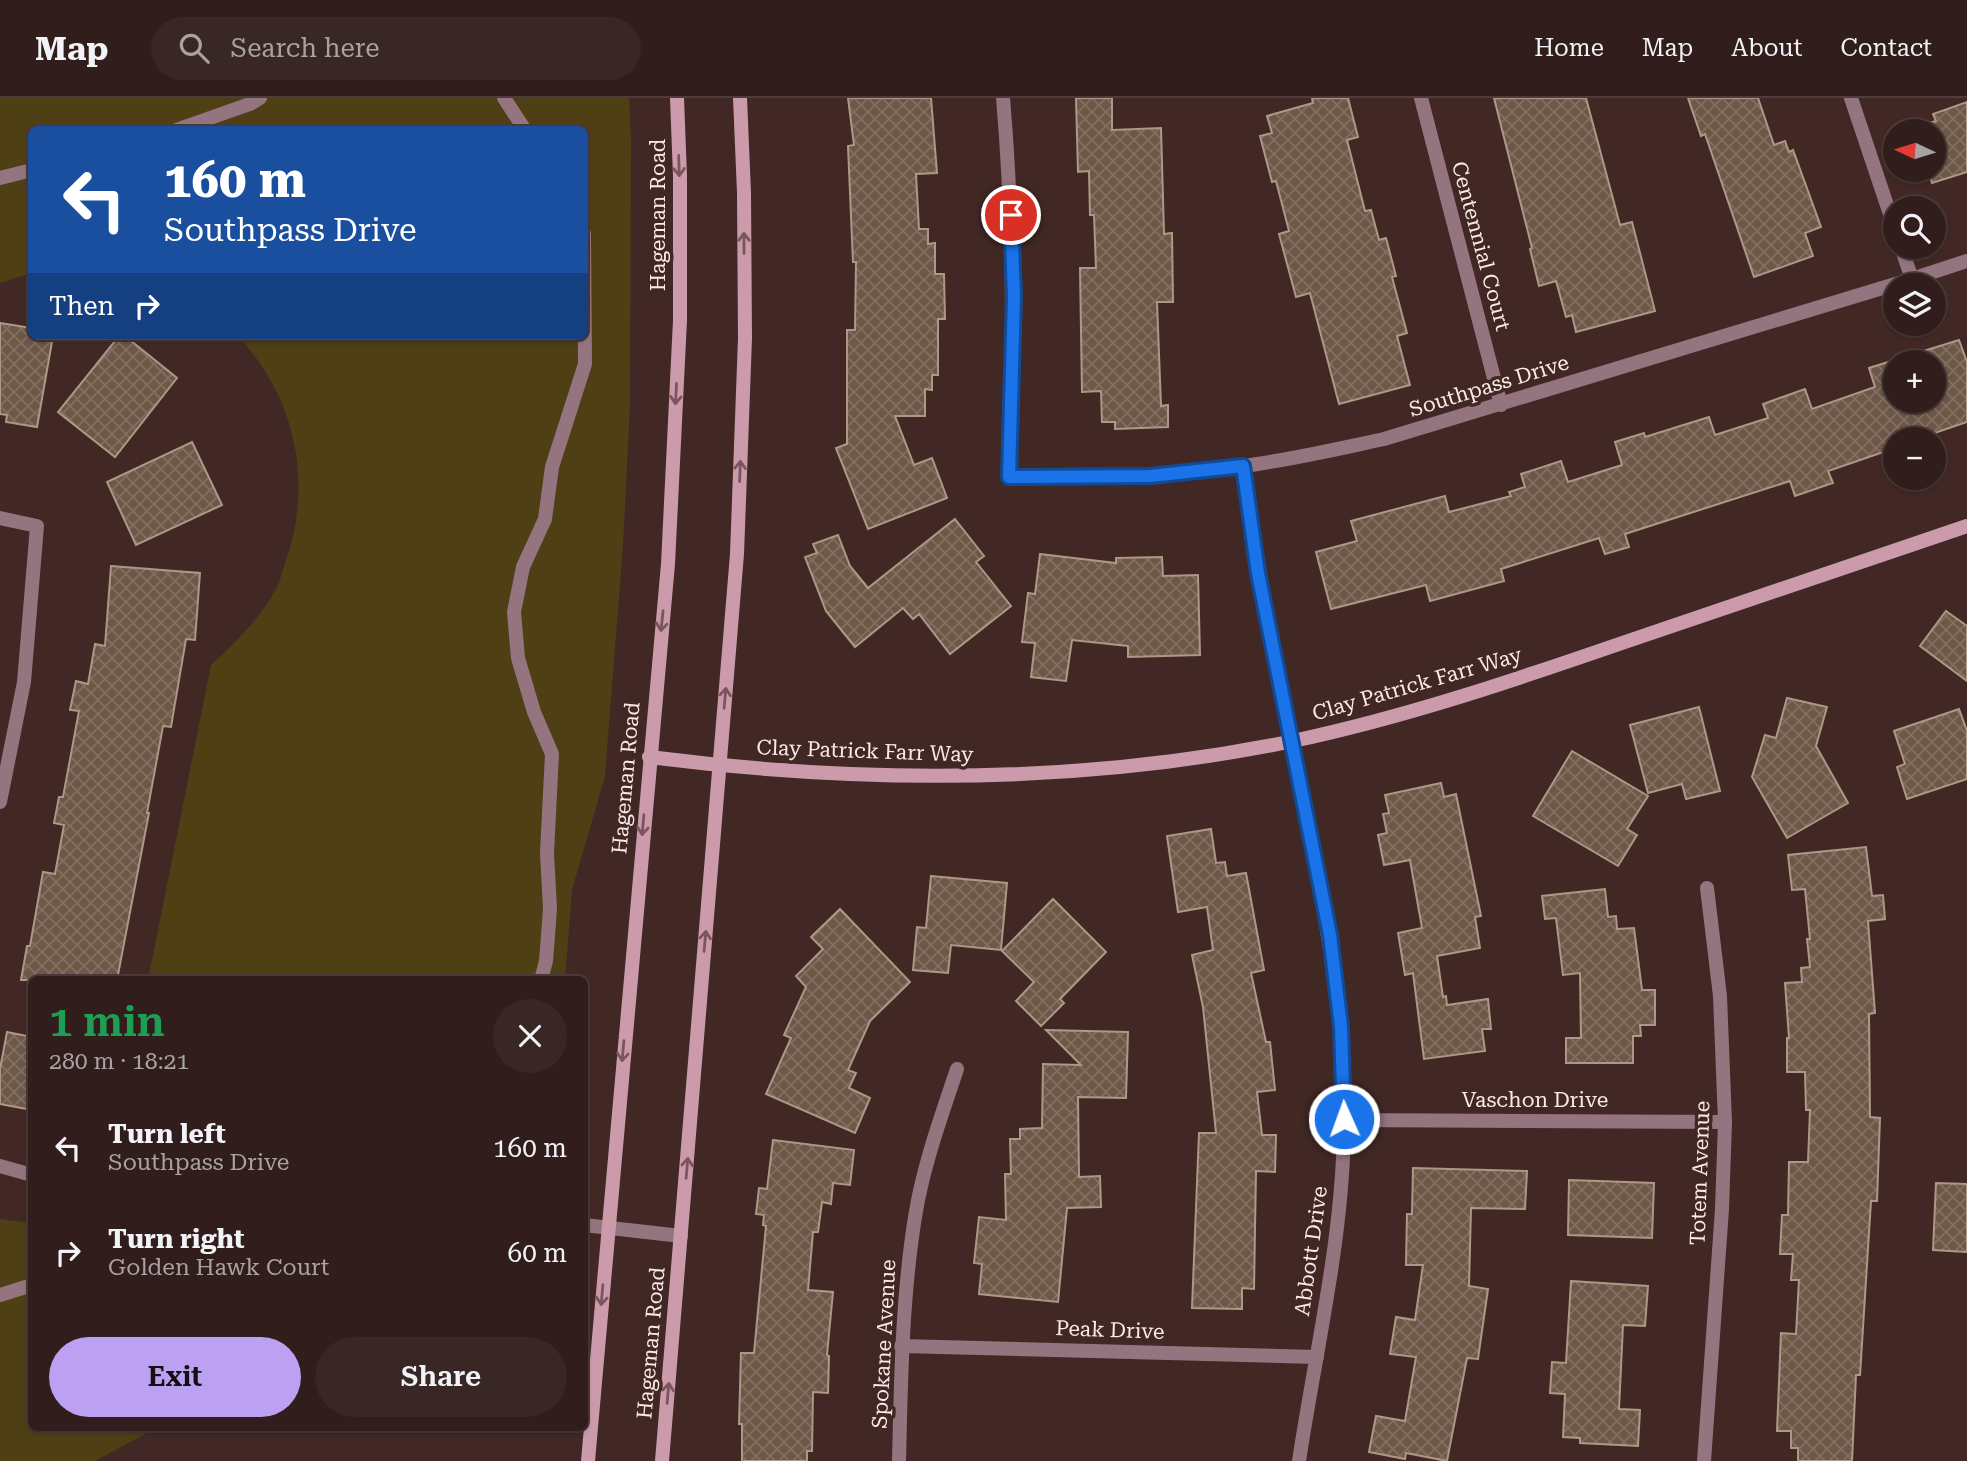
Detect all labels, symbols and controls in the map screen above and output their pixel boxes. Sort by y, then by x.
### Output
search box [151,17,641,80]
text: Map [35,29,109,68]
icon: search [175,29,213,67]
text: Search here [231,33,380,63]
text: Home [1534,34,1604,62]
text: Map [1642,34,1693,62]
text: About [1731,34,1802,62]
text: Contact [1840,34,1932,62]
north arrow [1883,119,1946,182]
map controls [1883,119,1946,490]
street label: Hageman Road [646,138,670,291]
text: 160 m [164,152,306,209]
icon: left [49,154,140,245]
one-way arrow [673,154,686,177]
street label: Centennial Court [1447,159,1515,333]
pin [981,185,1041,245]
icon: arrive [992,196,1030,234]
button: search [1883,196,1946,259]
text: Southpass Drive [164,211,416,249]
one-way arrow [737,232,751,255]
button: layers [1883,273,1946,336]
icon: right [128,287,166,325]
text: Then [49,291,114,321]
street label: Southpass Drive [1406,350,1572,422]
button: + [1883,350,1946,413]
one-way arrow [669,382,682,404]
button: − [1883,427,1946,490]
one-way arrow [733,459,746,482]
one-way arrow [655,609,668,631]
street label: Clay Patrick Farr Way [1309,642,1525,725]
one-way arrow [719,687,732,709]
street label: Hageman Road [607,700,645,855]
street label: Clay Patrick Farr Way [756,735,974,767]
one-way arrow [636,813,649,835]
one-way arrow [699,930,712,953]
text: 1 min [49,997,165,1046]
button: close [493,999,567,1073]
one-way arrow [616,1039,629,1062]
text: 280 m · 18:21 [49,1048,189,1075]
position arrow [1307,1082,1381,1156]
street label: Vaschon Drive [1462,1088,1608,1112]
street label: Totem Avenue [1685,1100,1715,1246]
text: Turn left [108,1119,226,1149]
icon: left [49,1129,87,1167]
text: 160 m [493,1133,567,1163]
text: Southpass Drive [108,1149,289,1176]
one-way arrow [681,1157,694,1180]
street label: Abbott Drive [1290,1184,1332,1318]
text: Turn right [108,1224,244,1254]
icon: right [49,1234,87,1272]
text: 60 m [508,1238,567,1268]
text: Golden Hawk Court [108,1254,329,1281]
street label: Spokane Avenue [868,1259,900,1429]
street label: Hageman Road [632,1265,670,1420]
one-way arrow [595,1283,608,1306]
street label: Peak Drive [1055,1316,1165,1344]
button: Exit [49,1337,301,1417]
button: Share [315,1337,567,1417]
one-way arrow [662,1382,675,1405]

